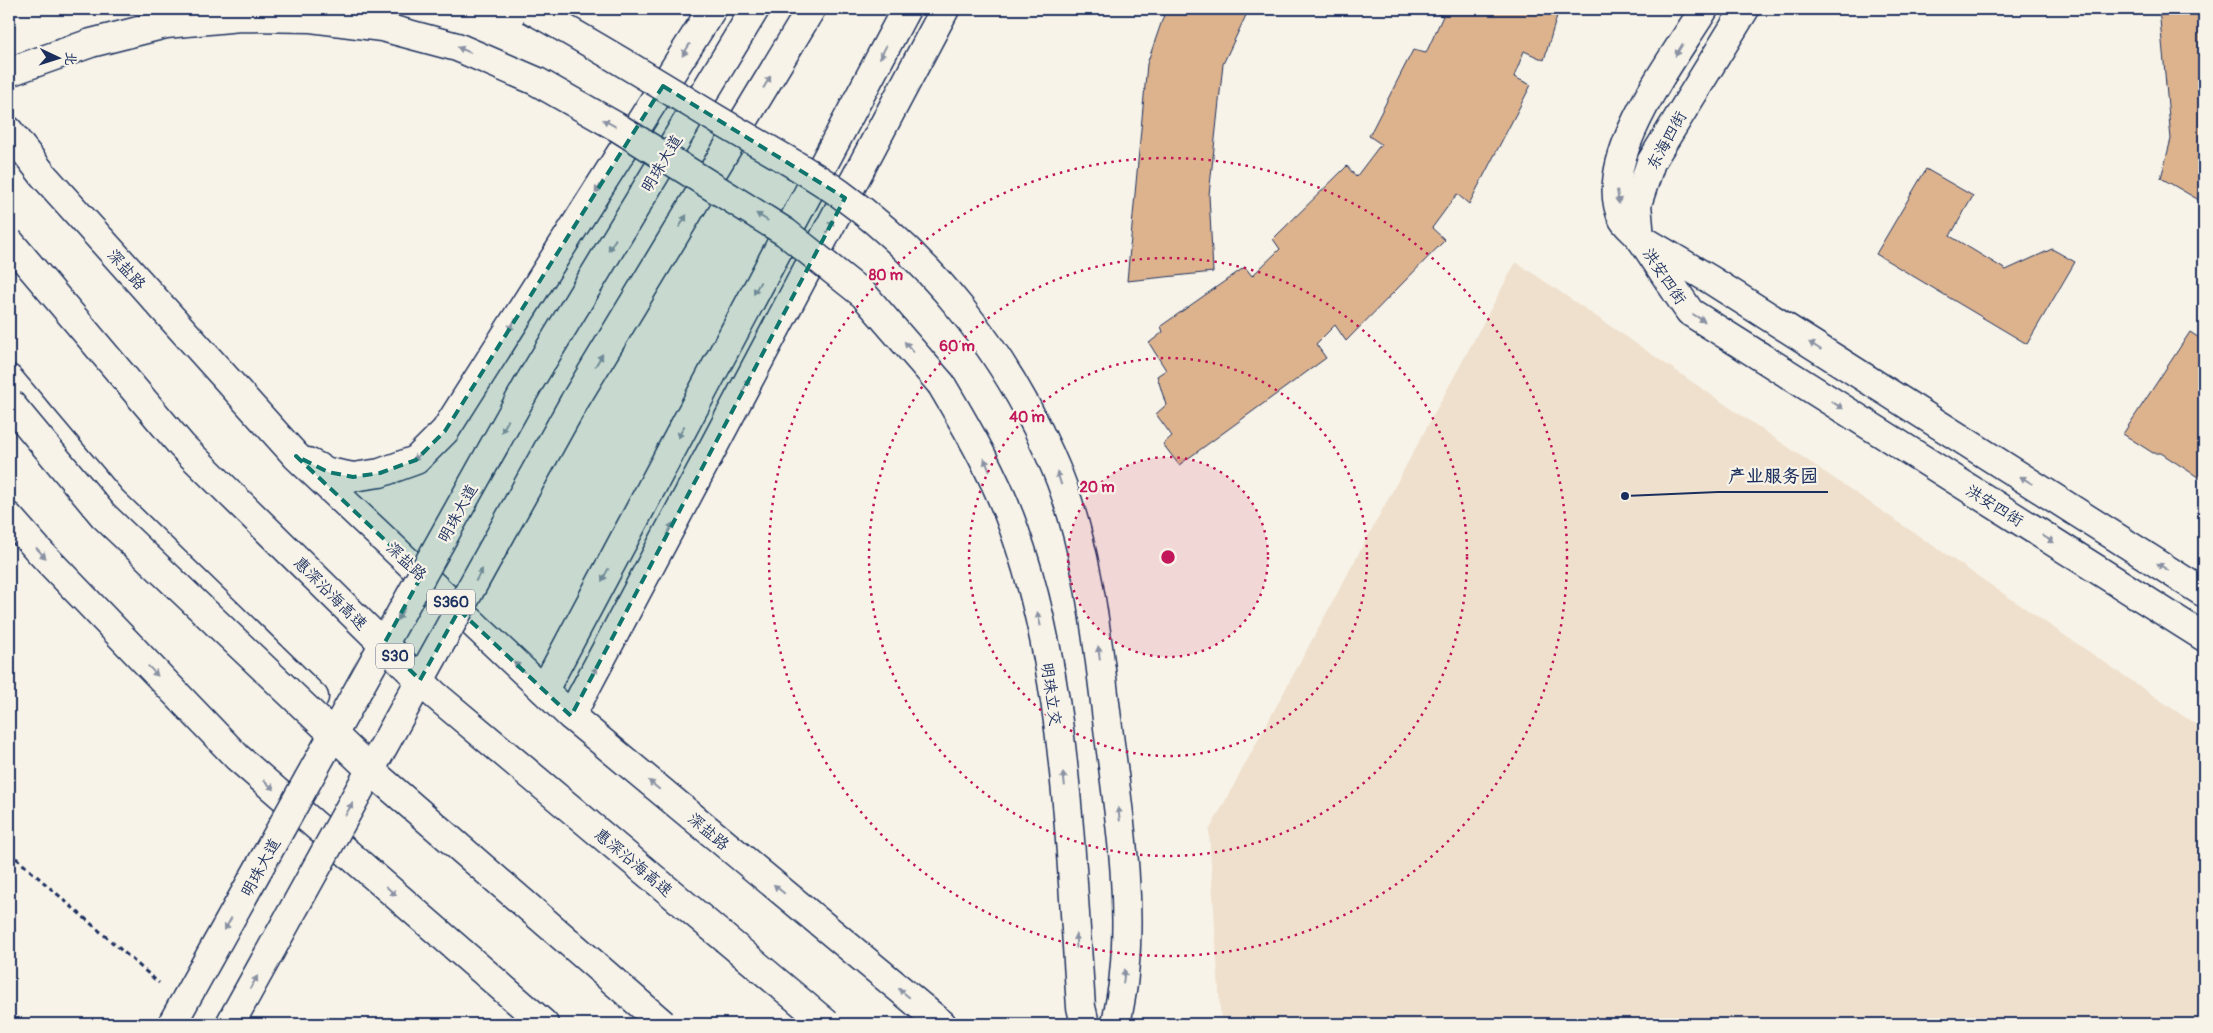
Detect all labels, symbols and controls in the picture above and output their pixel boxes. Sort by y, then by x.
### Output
north arrow [32,32,82,82]
one-way arrow [681,43,691,57]
one-way arrow [1674,44,1683,57]
one-way arrow [457,45,471,53]
one-way arrow [879,45,887,59]
text: 北 [62,51,79,66]
one-way arrow [762,75,771,88]
street label: 东海四街 [1643,108,1691,173]
one-way arrow [602,118,615,127]
street label: 明珠大道 [637,131,687,196]
one-way arrow [595,181,604,194]
one-way arrow [1614,190,1622,206]
one-way arrow [755,213,768,222]
one-way arrow [679,215,688,228]
one-way arrow [826,219,834,234]
one-way arrow [607,239,617,252]
street label: 洪安四街 [1638,244,1690,309]
street label: 深盐路 [103,245,150,294]
text: 80 m [869,266,903,285]
one-way arrow [753,281,762,295]
one-way arrow [1693,314,1706,323]
one-way arrow [508,318,517,331]
text: 60 m [939,337,975,356]
one-way arrow [1808,341,1821,350]
one-way arrow [903,342,915,354]
one-way arrow [595,354,604,367]
one-way arrow [742,378,750,393]
one-way arrow [1830,400,1843,410]
text: 40 m [1009,408,1045,427]
one-way arrow [501,419,510,432]
one-way arrow [677,424,685,439]
one-way arrow [412,450,425,461]
one-way arrow [982,458,990,472]
callout: 产业服务园 [1718,459,1828,492]
text: 产业服务园 [1728,465,1818,488]
one-way arrow [1054,470,1062,485]
one-way arrow [2019,475,2032,484]
text: 20 m [1079,478,1115,497]
street label: 洪安四街 [1962,480,2027,531]
street label: 明珠大道 [434,481,482,546]
one-way arrow [666,522,674,536]
one-way arrow [2042,534,2055,543]
street label: 深盐路 [382,538,431,585]
one-way arrow [35,547,47,559]
centre of rings [1159,548,1177,566]
street label: 惠深沿海高速 [289,553,371,635]
one-way arrow [2156,562,2170,571]
one-way arrow [475,567,483,582]
one-way arrow [601,568,609,582]
road number: S360 [427,590,475,614]
one-way arrow [397,606,405,621]
one-way arrow [1035,610,1043,626]
road number: S30 [376,644,414,668]
one-way arrow [1095,645,1103,661]
one-way arrow [513,661,525,673]
street label: 明珠立交 [1037,661,1065,727]
one-way arrow [147,664,159,676]
one-way arrow [590,665,598,680]
one-way arrow [1060,771,1068,787]
one-way arrow [262,779,274,791]
one-way arrow [648,780,661,791]
one-way arrow [345,802,354,815]
one-way arrow [1114,806,1122,822]
street label: 深盐路 [684,809,733,855]
street label: 惠深沿海高速 [590,824,677,901]
street label: 明珠大道 [237,835,285,900]
one-way arrow [773,884,786,895]
one-way arrow [385,886,398,897]
one-way arrow [224,917,233,930]
one-way arrow [1072,933,1080,949]
one-way arrow [1120,968,1128,984]
one-way arrow [250,974,258,989]
one-way arrow [898,988,910,999]

